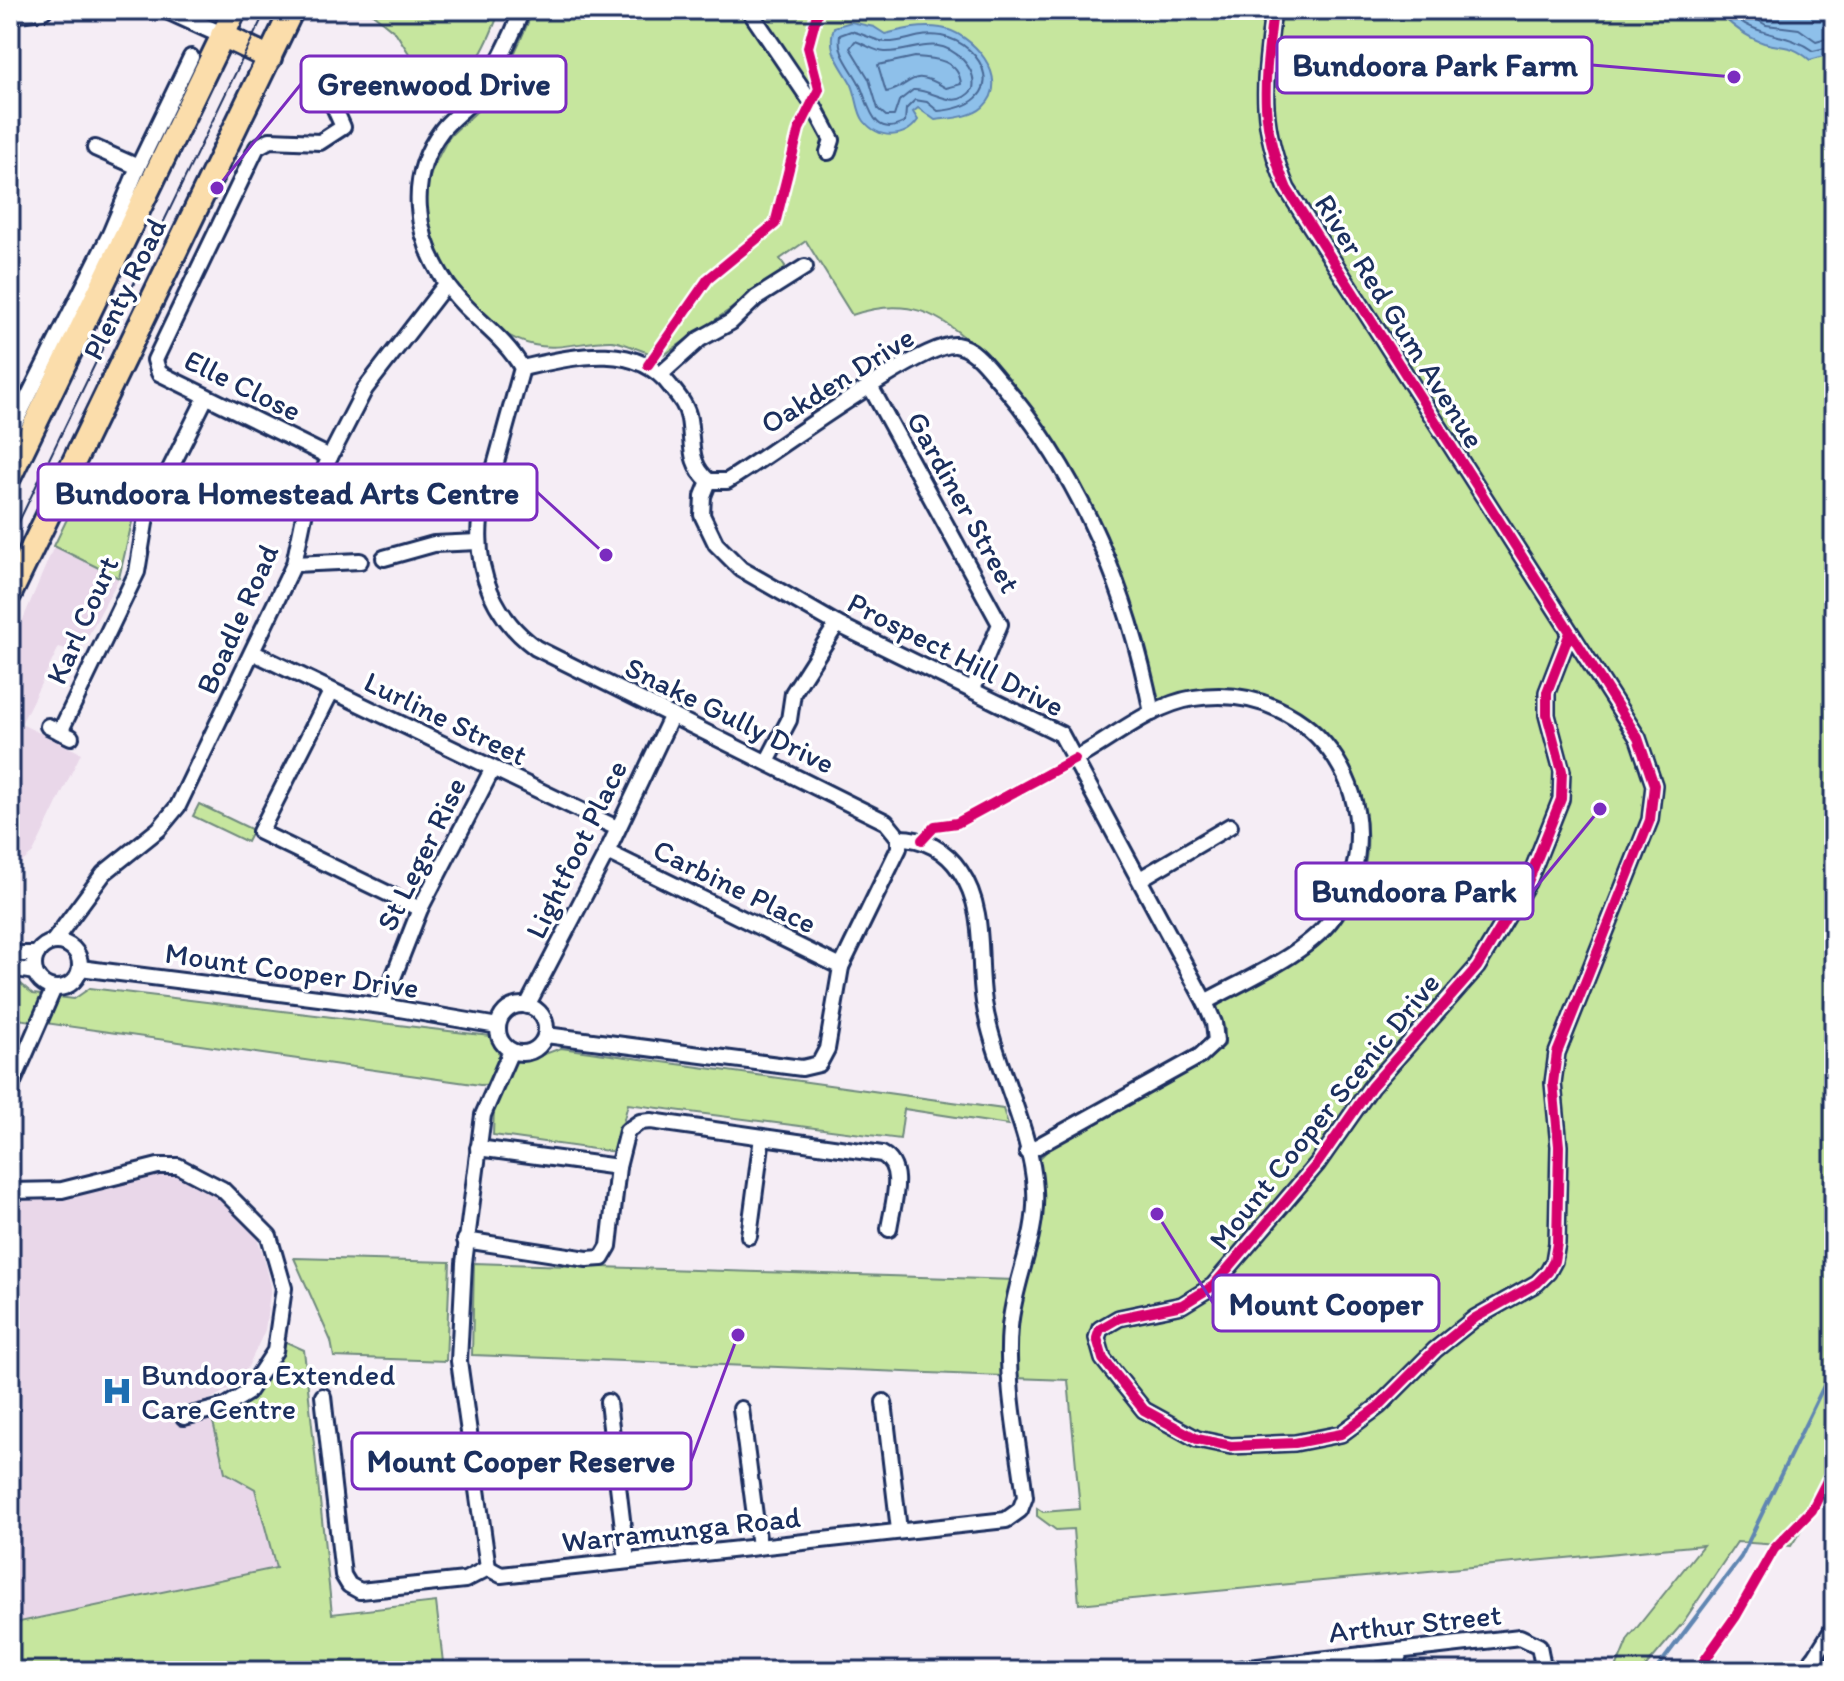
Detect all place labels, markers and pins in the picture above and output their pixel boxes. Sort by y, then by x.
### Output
callout: Bundoora Park Farm [1277,37,1592,93]
callout: Greenwood Drive [301,56,566,112]
callout: Bundoora Homestead Arts Centre [38,464,537,520]
callout: Bundoora Park [1296,863,1533,919]
callout: Mount Cooper [1213,1275,1439,1331]
place label: Bundoora Extended Care Centre [141,1356,395,1427]
hospital icon: Bundoora Extended Care Centre [100,1374,134,1408]
callout: Mount Cooper Reserve [352,1433,691,1489]

